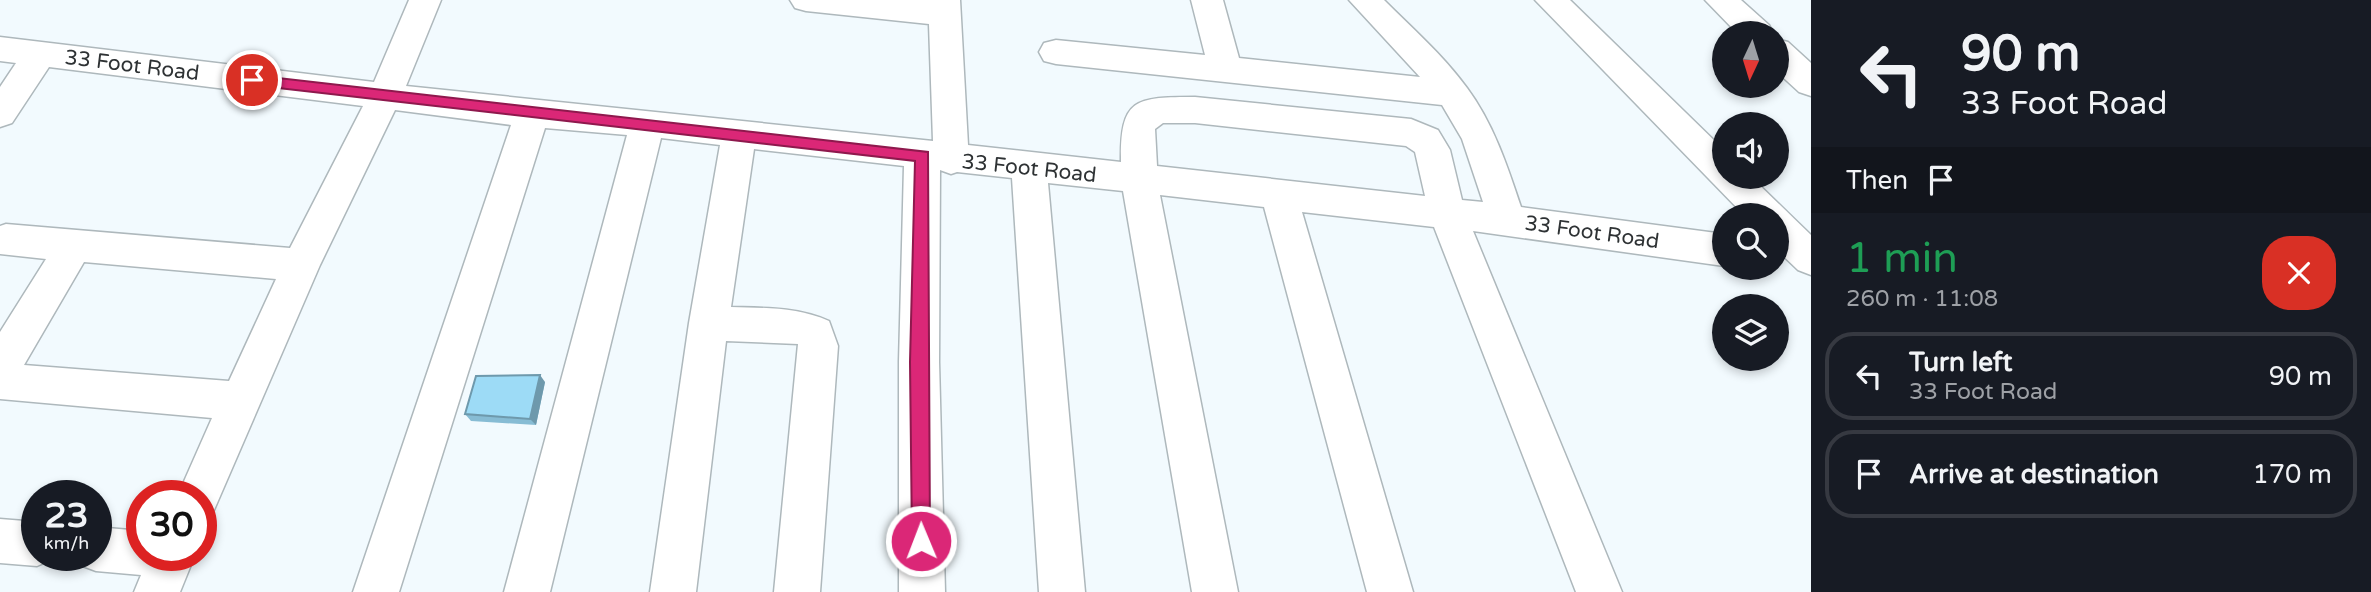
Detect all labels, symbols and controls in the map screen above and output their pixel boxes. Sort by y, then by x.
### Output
north arrow [1712,21,1788,98]
map controls [1712,21,1789,371]
text: 90 m [1961,25,2080,84]
icon: left [1846,28,1937,119]
street label: 33 Foot Road [63,45,201,86]
pin [222,50,282,110]
icon: arrive [233,61,271,99]
text: 33 Foot Road [1961,85,2167,123]
button: sound [1712,112,1789,189]
street label: 33 Foot Road [960,149,1098,188]
icon: arrive [1922,161,1960,199]
text: Then [1846,165,1908,196]
button: search [1712,203,1789,280]
street label: 33 Foot Road [1523,211,1661,254]
text: 1 min [1846,233,1958,284]
button: close [2262,236,2336,310]
text: 260 m · 11:08 [1846,285,1998,313]
button: layers [1712,294,1789,371]
text: Turn left [1909,347,2012,378]
icon: left [1850,357,1888,395]
text: 90 m [2269,361,2332,392]
text: 33 Foot Road [1909,378,2057,406]
icon: arrive [1850,455,1888,493]
text: Arrive at destination [1909,459,2159,490]
text: 170 m [2252,459,2332,490]
speed limit sign: 30 [126,480,217,571]
text: 23 [45,495,88,537]
position arrow [884,504,958,578]
text: km/h [44,532,89,554]

